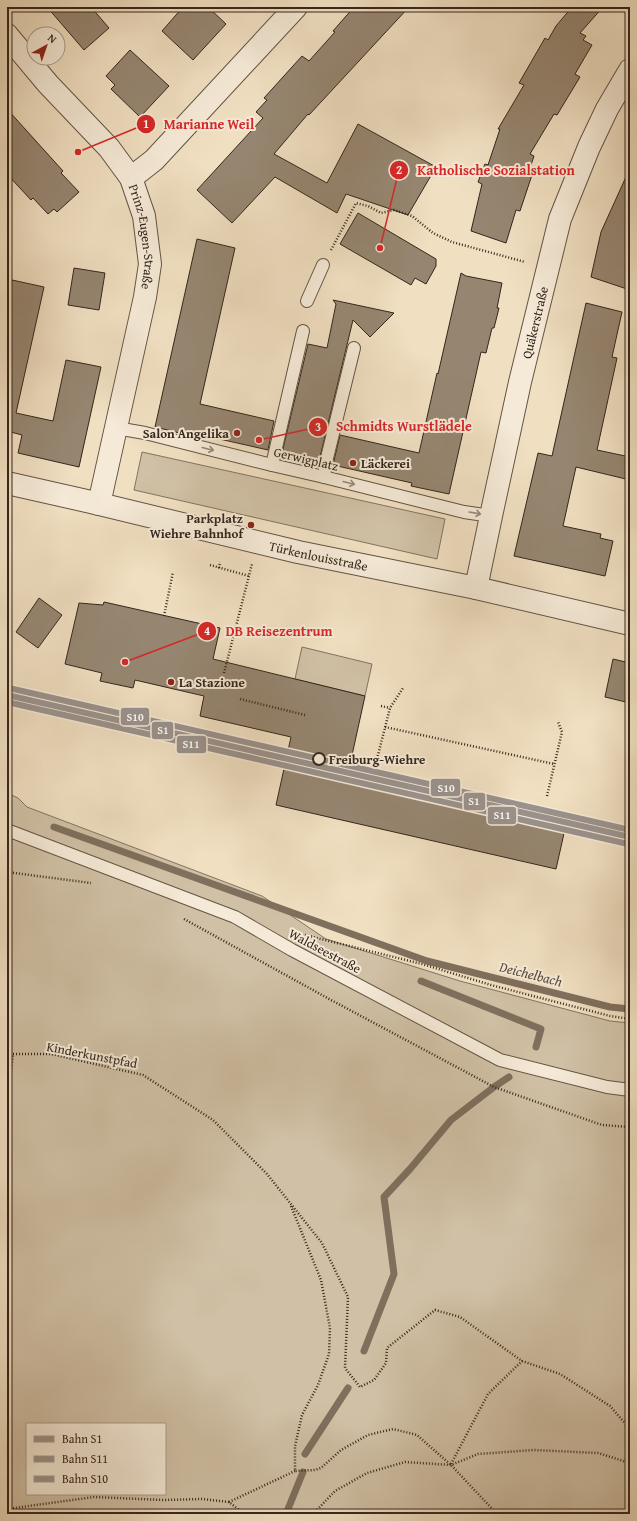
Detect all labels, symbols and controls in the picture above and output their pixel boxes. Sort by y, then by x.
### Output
north arrow [26,26,66,66]
text: N [44,30,61,47]
callout: Marianne Weil [136,111,262,137]
text: Marianne Weil [164,114,255,134]
text: 1 [143,115,149,132]
callout: Katholische Sozialstation [389,157,582,183]
text: Katholische Sozialstation [417,160,575,180]
text: 2 [396,161,402,178]
street label: Prinz-Eugen-Straße [124,181,160,291]
street label: Quäkerstraße [517,284,553,361]
callout: Schmidts Wurstlädele [308,414,480,440]
text: Schmidts Wurstlädele [336,416,472,436]
text: 3 [315,418,321,435]
place label: Salon Angelika [143,424,229,443]
marker: Salon Angelika [232,428,242,438]
street label: Gerwigplatz [272,442,340,476]
one-way arrow [202,446,215,453]
place label: Läckerei [361,454,410,473]
marker: Läckerei [348,458,358,468]
one-way arrow [342,479,355,487]
place label: Parkplatz Wiehre Bahnhof [150,509,244,543]
one-way arrow [468,510,481,518]
marker: Parkplatz Wiehre Bahnhof [246,520,256,530]
street label: Türkenlouisstraße [267,536,370,575]
callout: DB Reisezentrum [197,618,341,644]
text: DB Reisezentrum [225,621,333,641]
text: 4 [204,622,210,639]
place label: La Stazione [179,673,245,692]
marker: La Stazione [166,677,176,687]
line badge: S10 [120,707,150,726]
text: S10 [126,709,144,725]
line badge: S1 [151,721,174,740]
text: S1 [157,722,169,738]
line badge: S11 [176,735,207,754]
text: S11 [182,736,200,752]
place label: Freiburg-Wiehre [329,750,425,769]
marker: Freiburg-Wiehre [312,752,326,766]
line badge: S10 [430,778,461,797]
text: S10 [437,780,455,796]
line badge: S1 [463,792,486,811]
text: S1 [468,793,480,809]
line badge: S11 [487,806,517,825]
text: S11 [493,807,511,823]
street label: Waldseestraße [285,924,365,978]
water label: Deichelbach [496,956,565,991]
street label: Kinderkunstpfad [45,1037,139,1073]
legend [26,1423,166,1495]
text: Bahn S1 [62,1430,102,1447]
text: Bahn S11 [62,1450,108,1467]
text: Bahn S10 [62,1470,108,1487]

